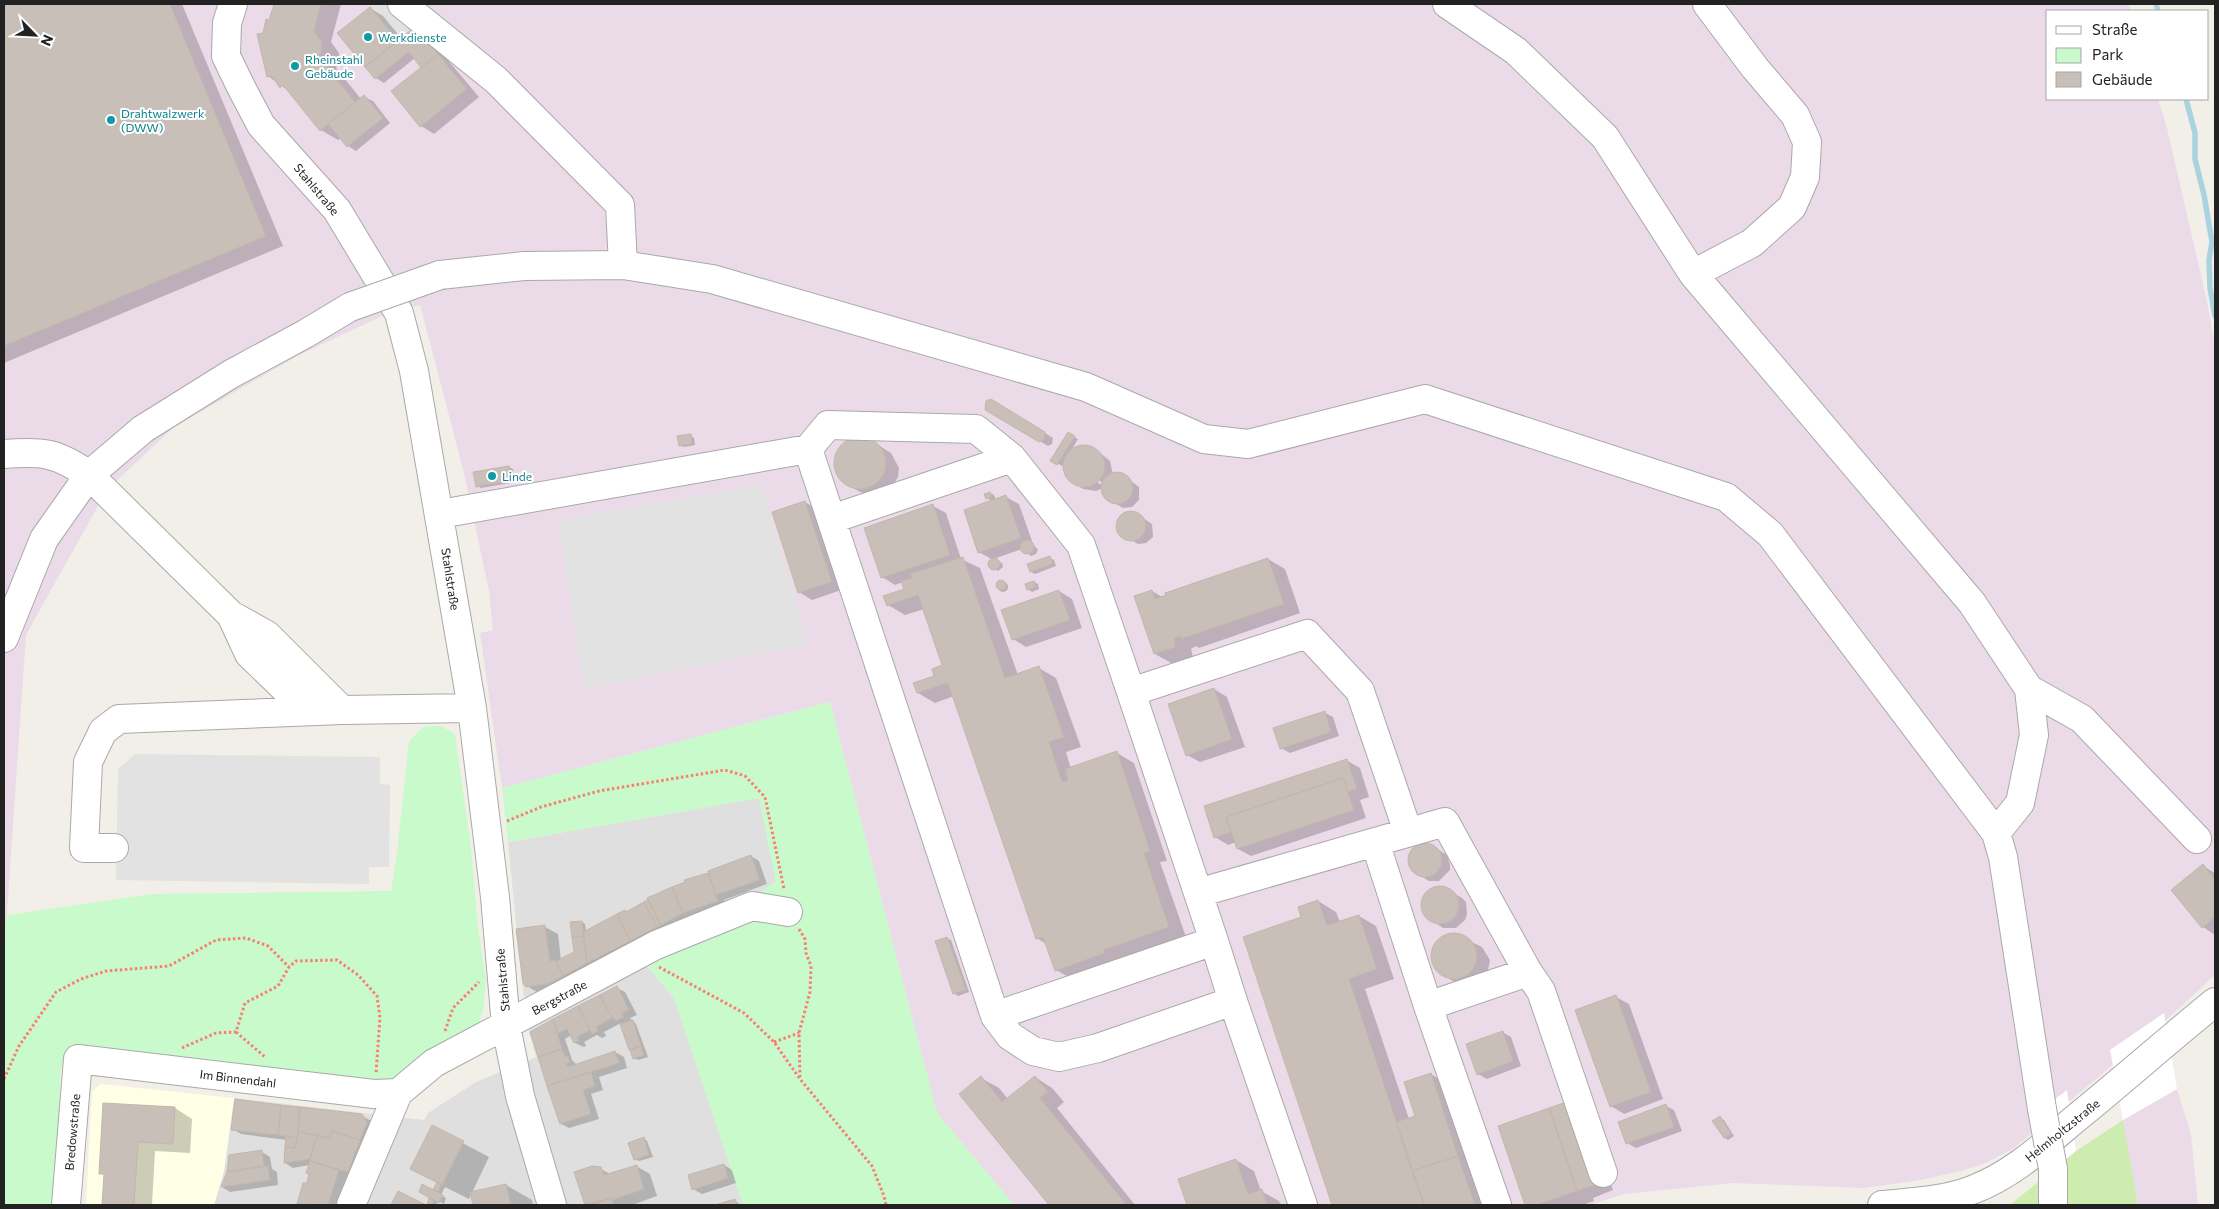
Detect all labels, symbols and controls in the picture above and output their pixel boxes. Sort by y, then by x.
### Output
north arrow [10,10,60,60]
legend [2046,10,2209,100]
text: Straße [2092,20,2138,38]
place label: Werkdienste [378,30,447,44]
marker: Werkdienste [362,31,374,43]
text: N [37,32,57,49]
text: Park [2092,45,2123,63]
place label: Rheinstahl Gebäude [305,52,363,80]
marker: Rheinstahl Gebäude [289,60,301,72]
text: Gebäude [2092,70,2153,88]
place label: Drahtwalzwerk (DWW) [121,106,205,134]
marker: Drahtwalzwerk (DWW) [105,114,117,126]
street label: Stahlstraße [291,160,343,218]
place label: Linde [502,469,532,483]
marker: Linde [486,470,498,482]
street label: Stahlstraße [439,547,463,611]
street label: Stahlstraße [492,948,512,1012]
street label: Bergstraße [529,977,589,1017]
street label: Im Binnendahl [199,1066,277,1090]
street label: Bredowstraße [62,1093,82,1171]
street label: Helmholtzstraße [2022,1096,2102,1164]

